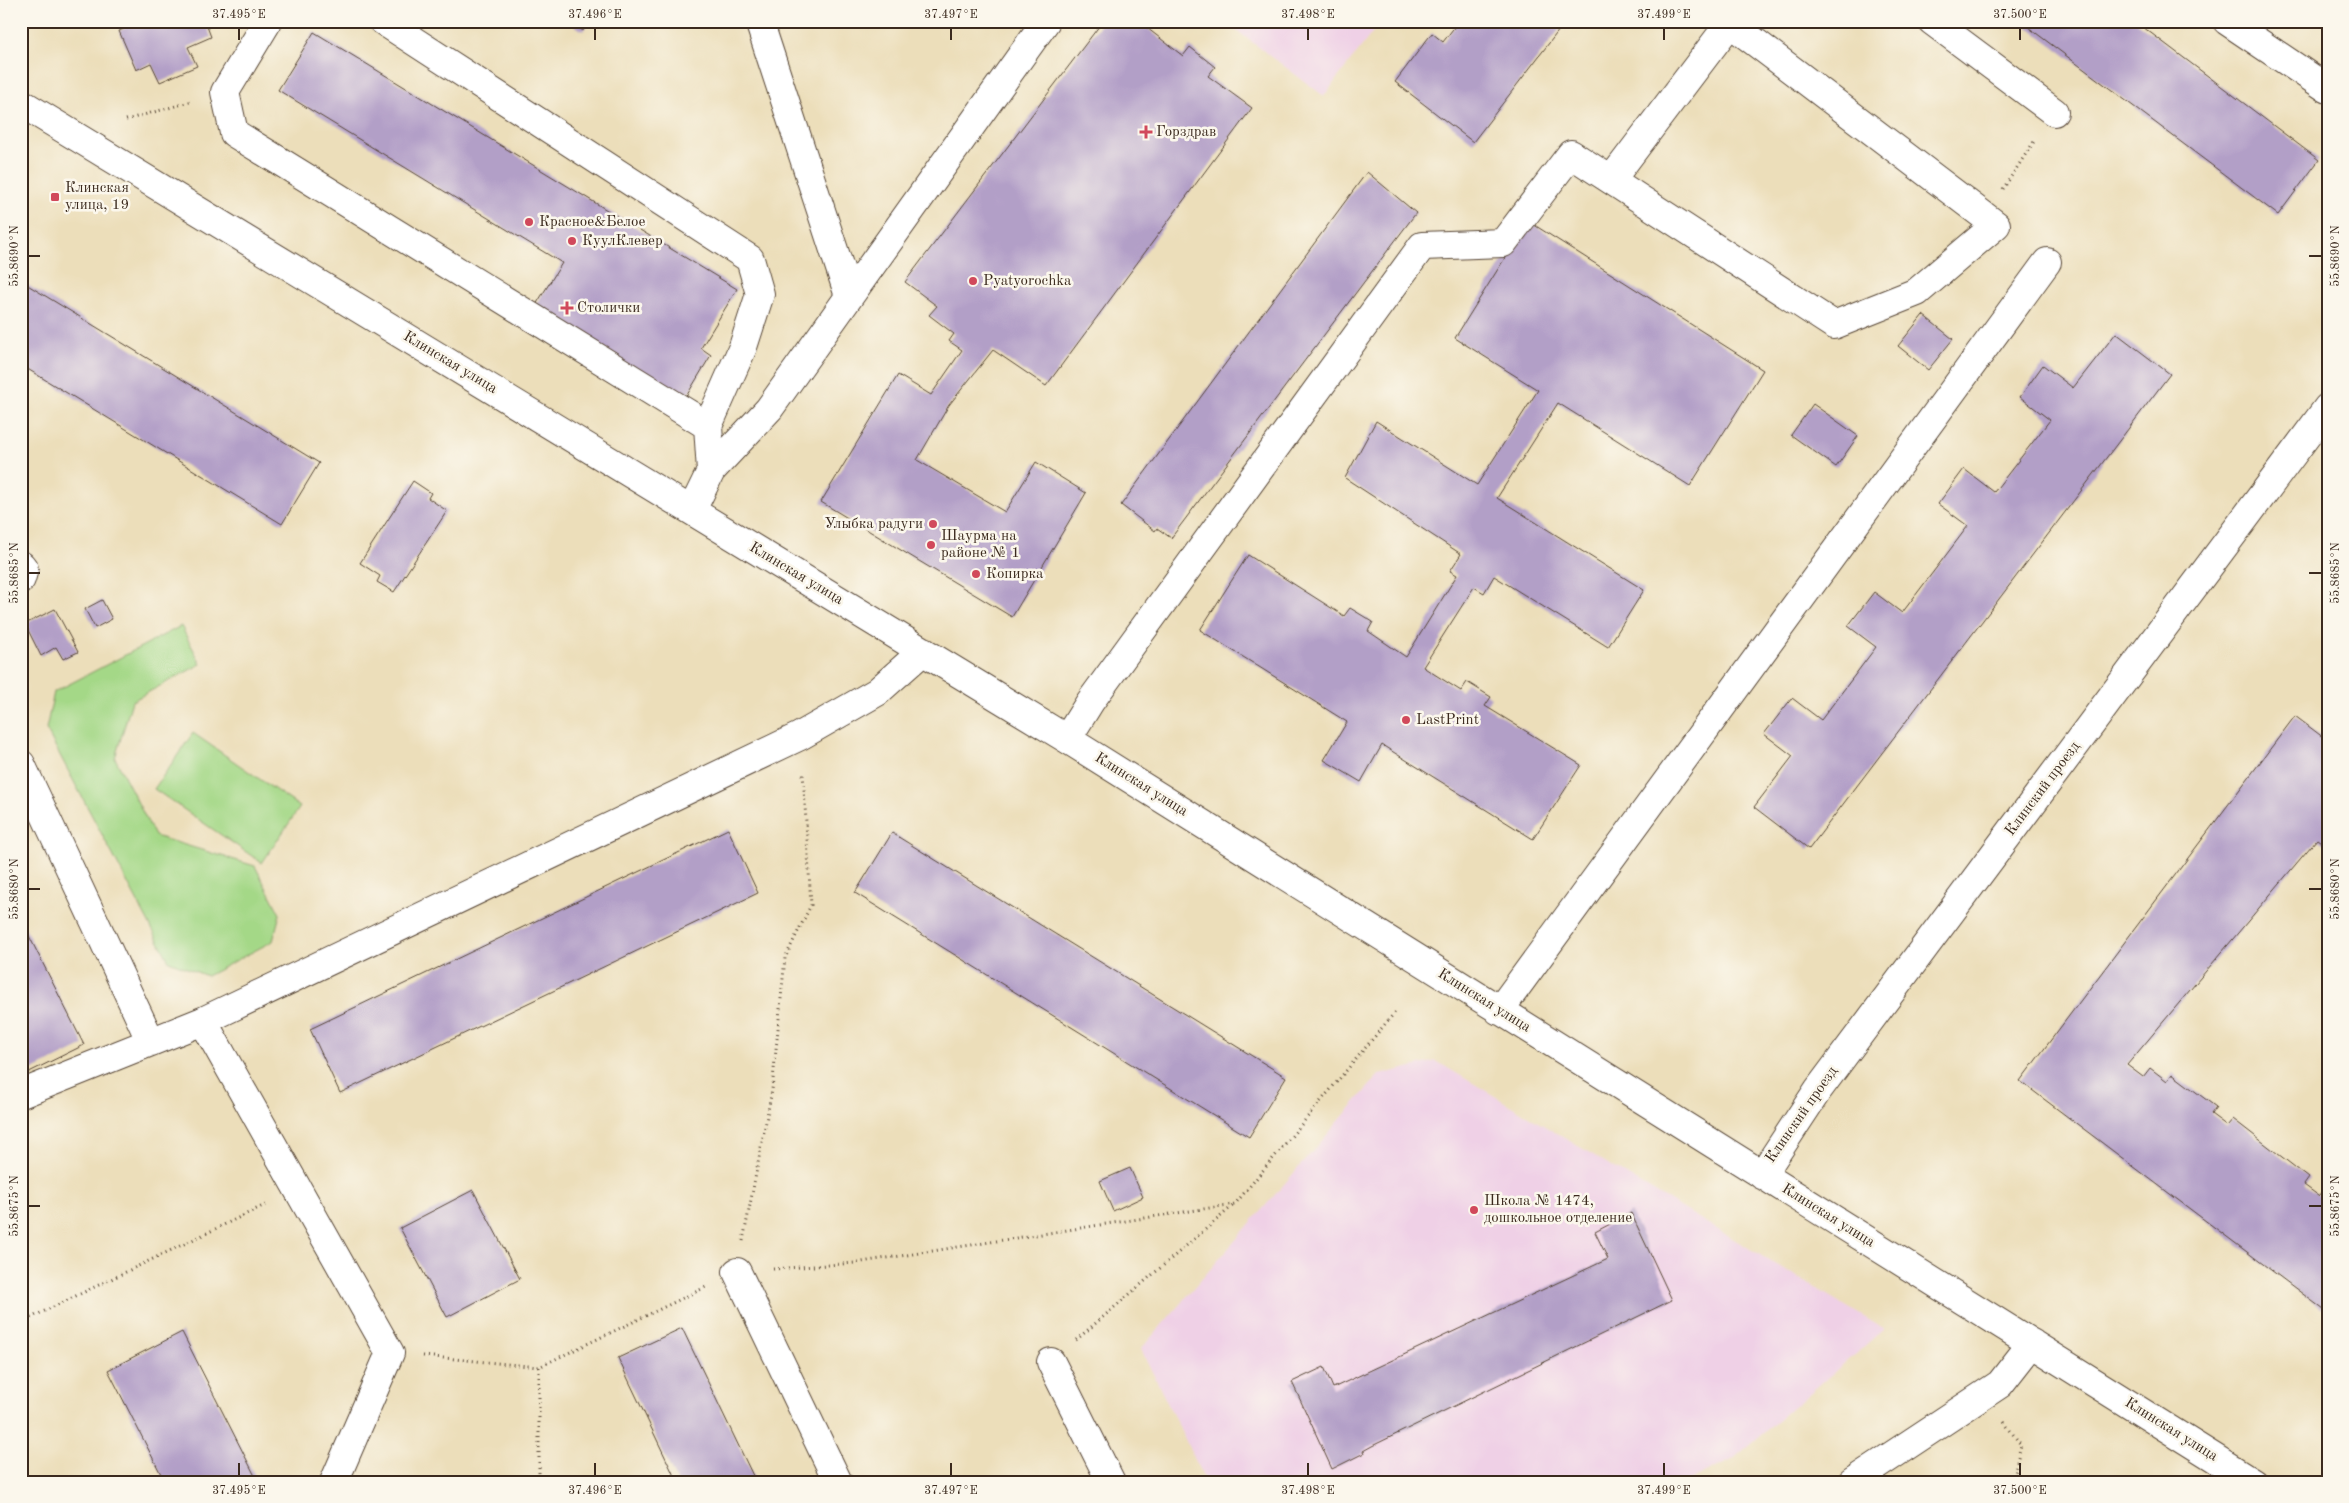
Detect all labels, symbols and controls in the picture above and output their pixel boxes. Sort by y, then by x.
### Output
text: 37.495°E [212,8,266,21]
text: 37.500°E [1993,8,2047,21]
text: 37.496°E [568,9,622,21]
text: 37.497°E [924,9,978,21]
text: 37.498°E [1281,9,1335,21]
text: 37.499°E [1637,9,1691,21]
place label: Горздрав [1156,125,1216,140]
marker: Горздрав [1140,126,1152,138]
place label: Клинская улица, 19 [65,181,129,213]
marker: Клинская улица, 19 [49,191,61,203]
place label: Красное&Белое [539,215,646,230]
marker: Красное&Белое [523,216,535,228]
text: 55.8690°N [8,225,21,287]
text: 55.8690°N [2329,225,2342,287]
place label: КуулКлевер [582,234,663,249]
marker: КуулКлевер [566,235,578,247]
place label: Pyatyorochka [983,274,1072,289]
marker: Pyatyorochka [967,275,979,287]
place label: Столички [577,301,640,316]
marker: Столички [561,302,573,314]
street label: Клинская улица [400,329,500,397]
place label: Улыбка радуги [824,517,923,532]
marker: Улыбка радуги [927,518,939,530]
place label: Шаурма на районе № 1 [941,529,1020,561]
marker: Шаурма на районе № 1 [925,539,937,551]
street label: Клинская улица [746,540,846,608]
text: 55.8685°N [8,542,21,604]
text: 55.8685°N [2329,542,2342,604]
place label: Копирка [986,567,1044,582]
marker: Копирка [970,568,982,580]
place label: LastPrint [1416,713,1479,728]
marker: LastPrint [1400,714,1412,726]
street label: Клинский проезд [2003,739,2083,839]
street label: Клинская улица [1092,750,1191,820]
text: 55.8680°N [8,858,21,920]
text: 55.8680°N [2329,858,2342,920]
street label: Клинская улица [1435,966,1534,1036]
street label: Клинский проезд [1763,1064,1841,1166]
text: 55.8675°N [8,1175,21,1237]
text: 55.8675°N [2329,1175,2342,1237]
street label: Клинская улица [1779,1181,1878,1251]
place label: Школа № 1474, дошкольное отделение [1484,1194,1632,1226]
marker: Школа № 1474, дошкольное отделение [1468,1204,1480,1216]
street label: Клинская улица [2122,1395,2221,1465]
text: 37.495°E [212,1484,266,1497]
text: 37.500°E [1993,1484,2047,1497]
text: 37.496°E [568,1485,622,1497]
text: 37.497°E [924,1485,978,1497]
text: 37.498°E [1281,1485,1335,1497]
text: 37.499°E [1637,1485,1691,1497]

